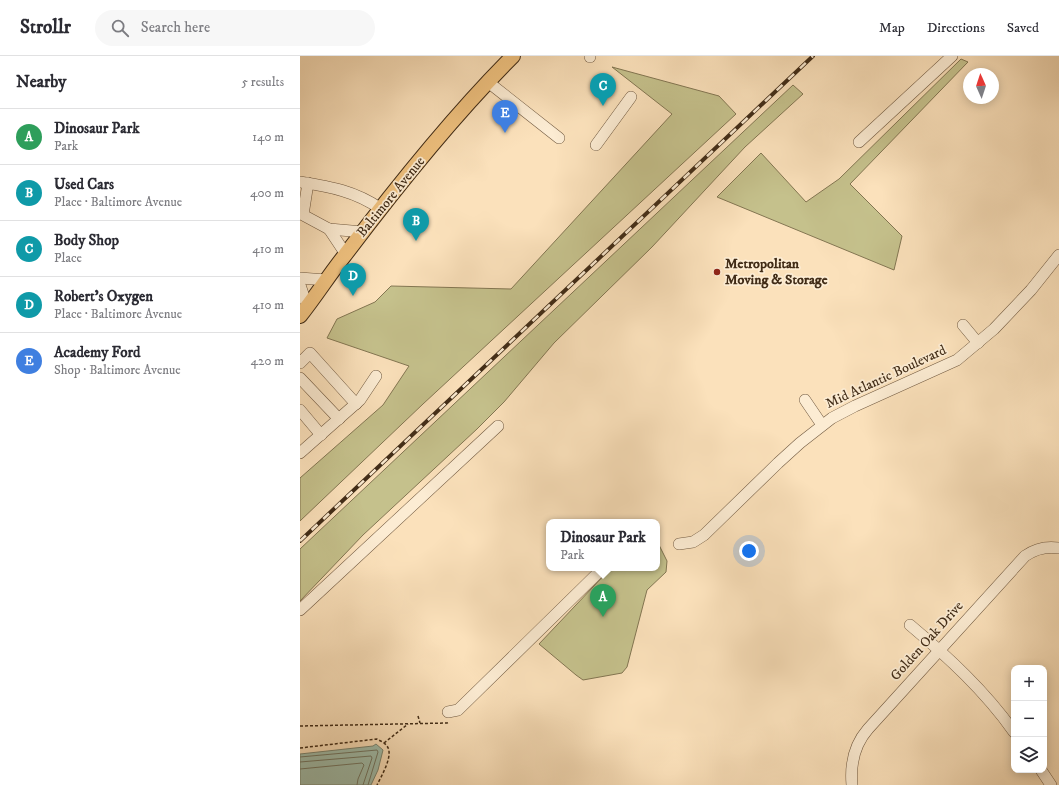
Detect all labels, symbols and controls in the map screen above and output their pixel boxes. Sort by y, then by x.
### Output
search box [95,10,375,46]
text: Strollr [20,16,71,39]
icon: search [109,17,131,39]
text: Search here [141,18,210,37]
text: Map [879,19,905,37]
text: Directions [927,19,985,37]
text: Saved [1007,19,1039,37]
north arrow [963,68,999,104]
text: Nearby [16,71,66,93]
pin: C [590,73,616,106]
text: 5 results [242,74,284,90]
pin: E [492,100,518,133]
text: Dinosaur Park [54,119,140,138]
text: A [25,129,33,145]
text: 140 m [252,129,284,145]
text: Park [54,138,78,154]
street label: Baltimore Avenue [353,153,429,241]
text: Used Cars [54,175,114,194]
text: B [25,185,33,201]
text: 400 m [250,185,284,201]
text: Place · Baltimore Avenue [54,194,182,210]
pin: B [403,208,429,241]
text: Body Shop [54,231,119,250]
text: C [25,241,33,257]
text: 410 m [252,241,284,257]
text: Place [54,250,82,266]
place label: Metropolitan Moving & Storage [725,255,828,289]
pin: D [340,263,366,296]
marker: Metropolitan Moving & Storage [712,267,722,277]
text: Robert's Oxygen [54,287,153,306]
text: D [24,297,34,313]
text: 410 m [252,297,284,313]
text: Place · Baltimore Avenue [54,306,182,322]
street label: Mid Atlantic Boulevard [823,341,949,413]
text: Academy Ford [54,343,141,362]
text: E [24,353,34,369]
text: 420 m [251,353,284,369]
text: Shop · Baltimore Avenue [54,362,181,378]
popup [546,519,660,571]
text: Dinosaur Park [560,528,646,547]
your location [739,541,759,561]
text: Park [560,547,585,563]
pin: A [590,584,616,617]
street label: Golden Oak Drive [887,597,968,684]
map controls [1011,665,1047,773]
button: + [1011,665,1047,701]
button: − [1011,701,1047,737]
button: layers [1011,737,1047,773]

